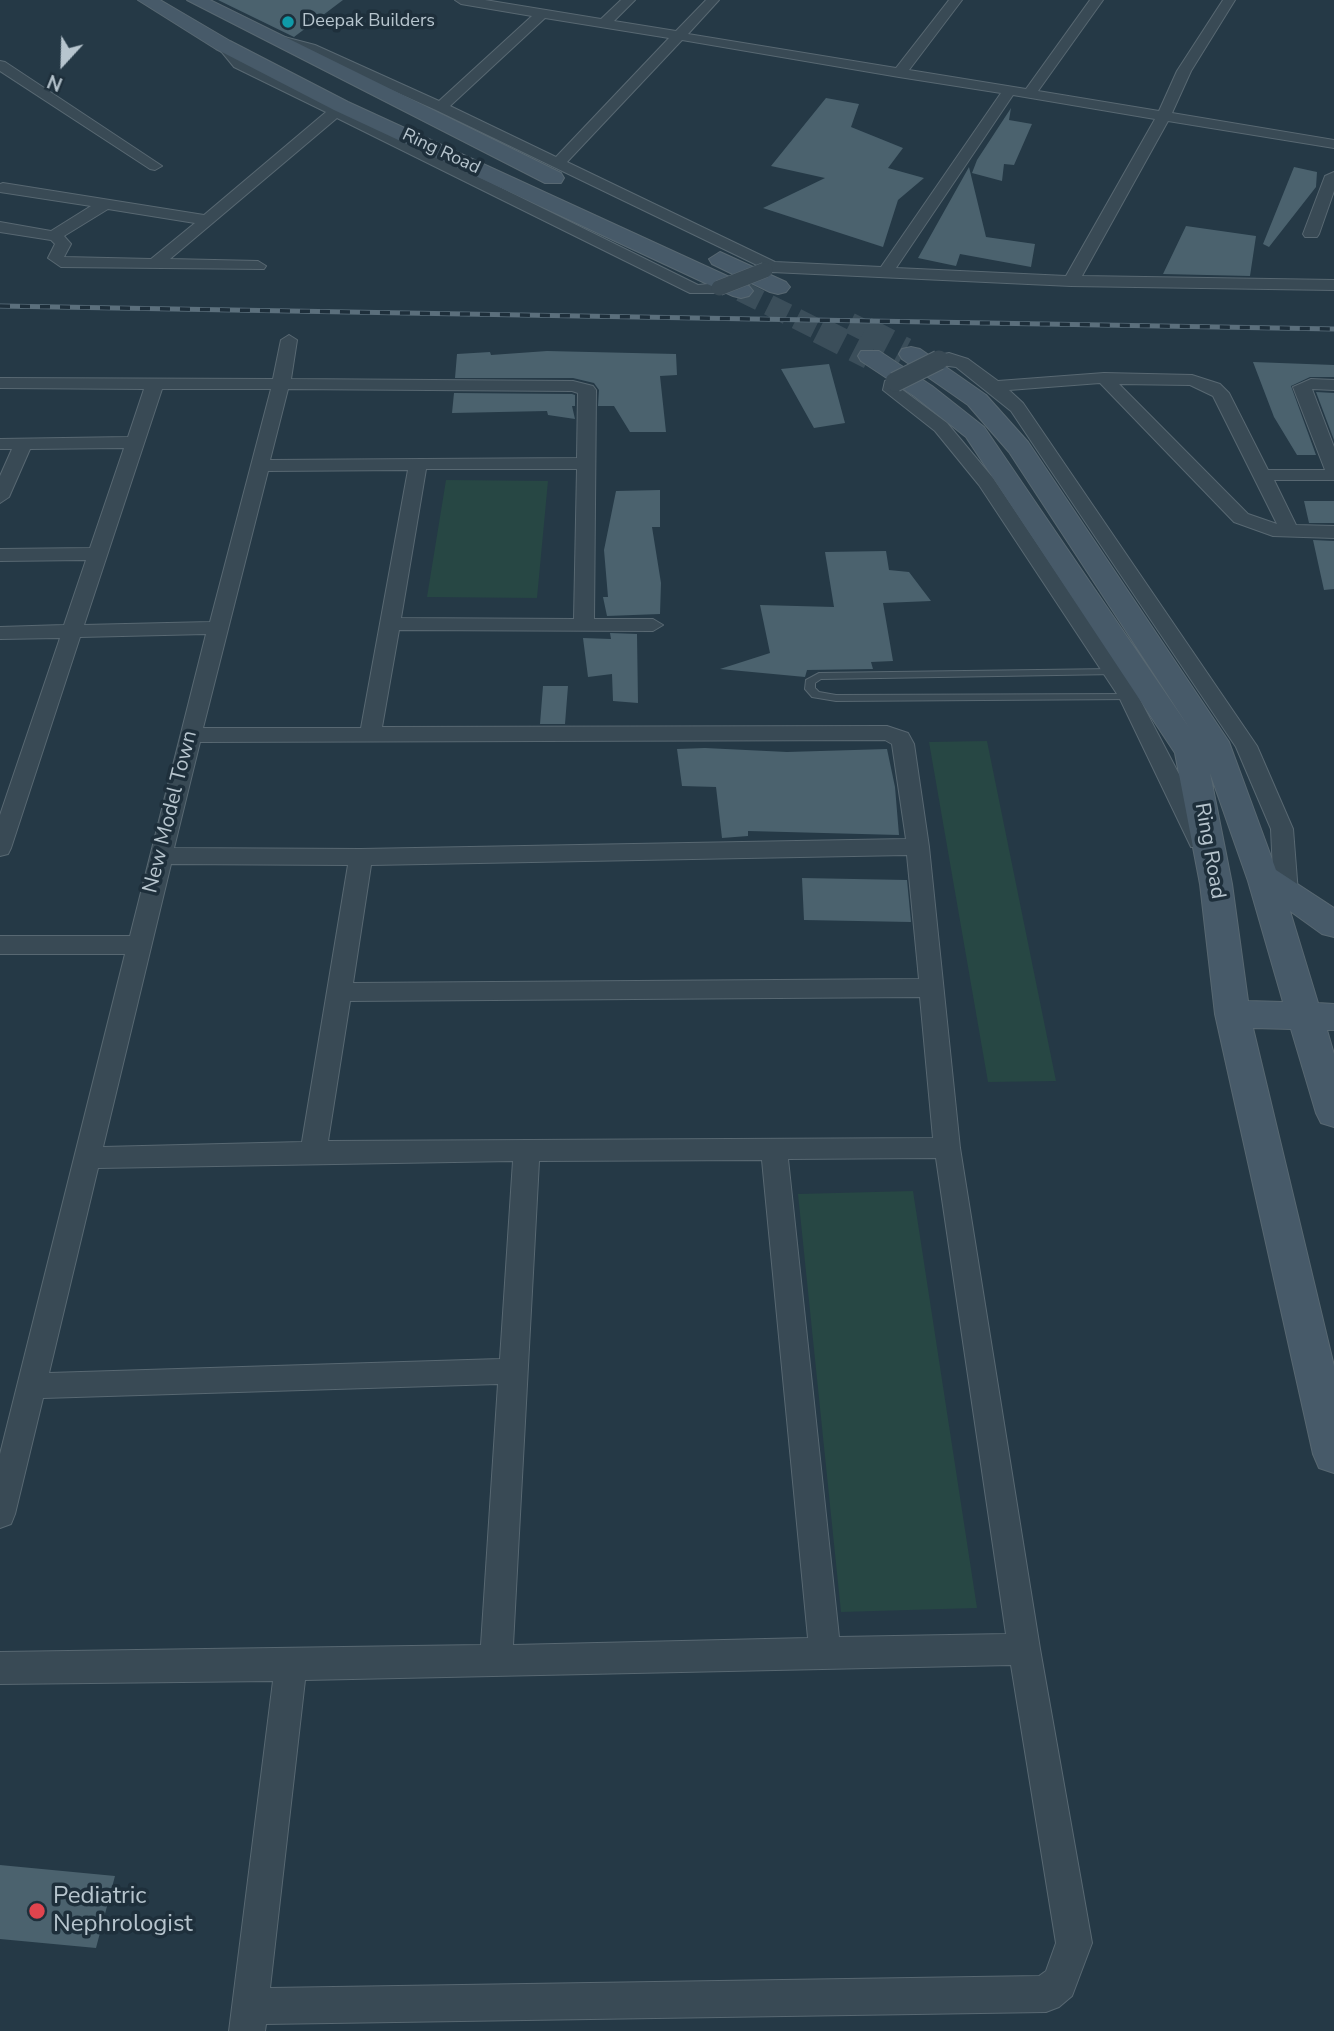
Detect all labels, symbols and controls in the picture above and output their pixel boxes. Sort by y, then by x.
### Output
place label: Deepak Builders [302,11,435,33]
marker: Deepak Builders [280,14,296,30]
north arrow [28,28,98,98]
text: N [44,68,67,97]
street label: Ring Road [399,125,483,179]
street label: New Model Town [139,728,203,896]
street label: Ring Road [1188,801,1230,901]
place label: Pediatric Nephrologist [53,1883,193,1939]
marker: Pediatric Nephrologist [27,1901,47,1921]

